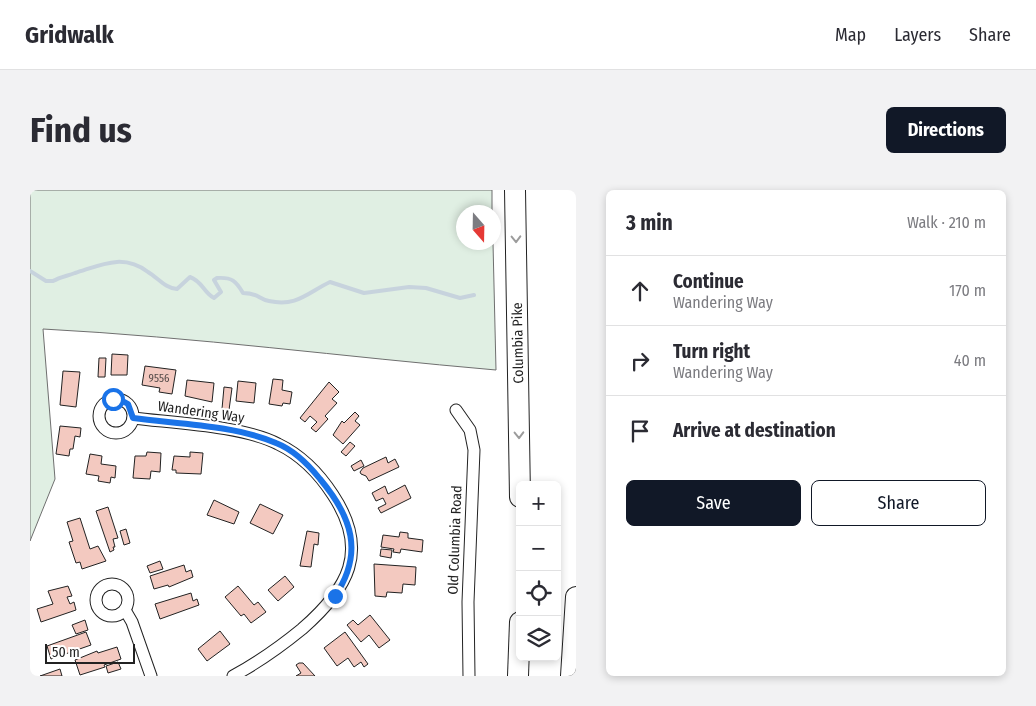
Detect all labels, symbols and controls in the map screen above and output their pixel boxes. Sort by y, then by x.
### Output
text: Gridwalk [25,21,114,49]
text: Map [835,24,866,46]
text: Layers [894,24,941,46]
text: Share [969,24,1011,46]
button: Directions [886,107,1006,153]
text: Find us [30,109,132,151]
north arrow [456,205,501,250]
text: 3 min [626,210,673,236]
text: Walk · 210 m [907,213,986,232]
one-way arrow [511,235,521,243]
text: Continue [673,270,744,293]
icon: ahead [626,277,654,305]
text: 170 m [949,281,986,300]
text: Wandering Way [673,293,773,312]
street label: Columbia Pike [509,302,527,384]
text: Turn right [673,340,750,363]
icon: right [626,347,654,375]
text: 40 m [954,351,986,370]
text: Wandering Way [673,363,773,382]
house number: 9556 [149,372,170,385]
route start [102,388,125,411]
street label: Wandering Way [157,398,246,427]
icon: arrive [626,417,654,445]
text: Arrive at destination [673,419,836,442]
one-way arrow [514,432,524,439]
button: Save [626,480,801,526]
button: Share [811,480,986,526]
map controls [516,481,561,661]
button: + [516,481,561,526]
street label: Old Columbia Road [445,485,465,595]
button: − [516,526,561,571]
button: locate [516,571,561,616]
route end [324,585,347,608]
button: layers [516,616,561,661]
scale bar [45,641,135,664]
text: 50 m [52,644,80,661]

